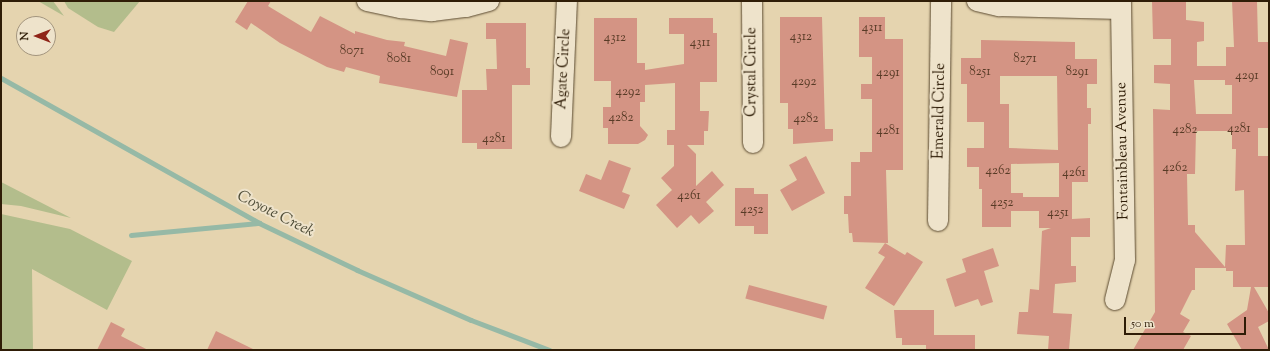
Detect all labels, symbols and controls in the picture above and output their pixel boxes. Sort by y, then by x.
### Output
north arrow [16,16,56,56]
house number: 4311 [862,20,882,36]
street label: Crystal Circle [743,27,761,117]
street label: Agate Circle [553,28,575,110]
house number: 4312 [790,29,812,45]
house number: 4312 [604,30,626,46]
text: N [17,32,33,40]
house number: 4311 [690,35,710,51]
house number: 8071 [340,43,364,59]
house number: 8081 [387,51,411,67]
house number: 8271 [1013,51,1037,67]
street label: Emerald Circle [930,63,950,159]
house number: 8091 [430,64,454,80]
house number: 8251 [969,64,991,80]
house number: 8291 [1065,64,1089,80]
house number: 4291 [876,65,900,81]
house number: 4291 [1235,68,1259,84]
house number: 4292 [791,74,817,90]
street label: Fontainbleau Avenue [1113,82,1133,220]
house number: 4292 [615,84,641,100]
house number: 4282 [608,110,634,126]
house number: 4282 [793,111,819,127]
house number: 4281 [1227,121,1251,137]
house number: 4282 [1172,122,1198,138]
house number: 4281 [876,123,900,139]
house number: 4281 [482,131,506,147]
house number: 4262 [1162,160,1188,176]
house number: 4262 [985,163,1011,179]
house number: 4261 [1062,165,1086,181]
water label: Coyote Creek [233,187,317,243]
house number: 4261 [677,188,701,204]
house number: 4252 [990,195,1014,211]
house number: 4252 [740,202,764,218]
house number: 4251 [1047,205,1069,221]
scale bar [1126,309,1248,335]
text: 50 m [1131,315,1154,333]

